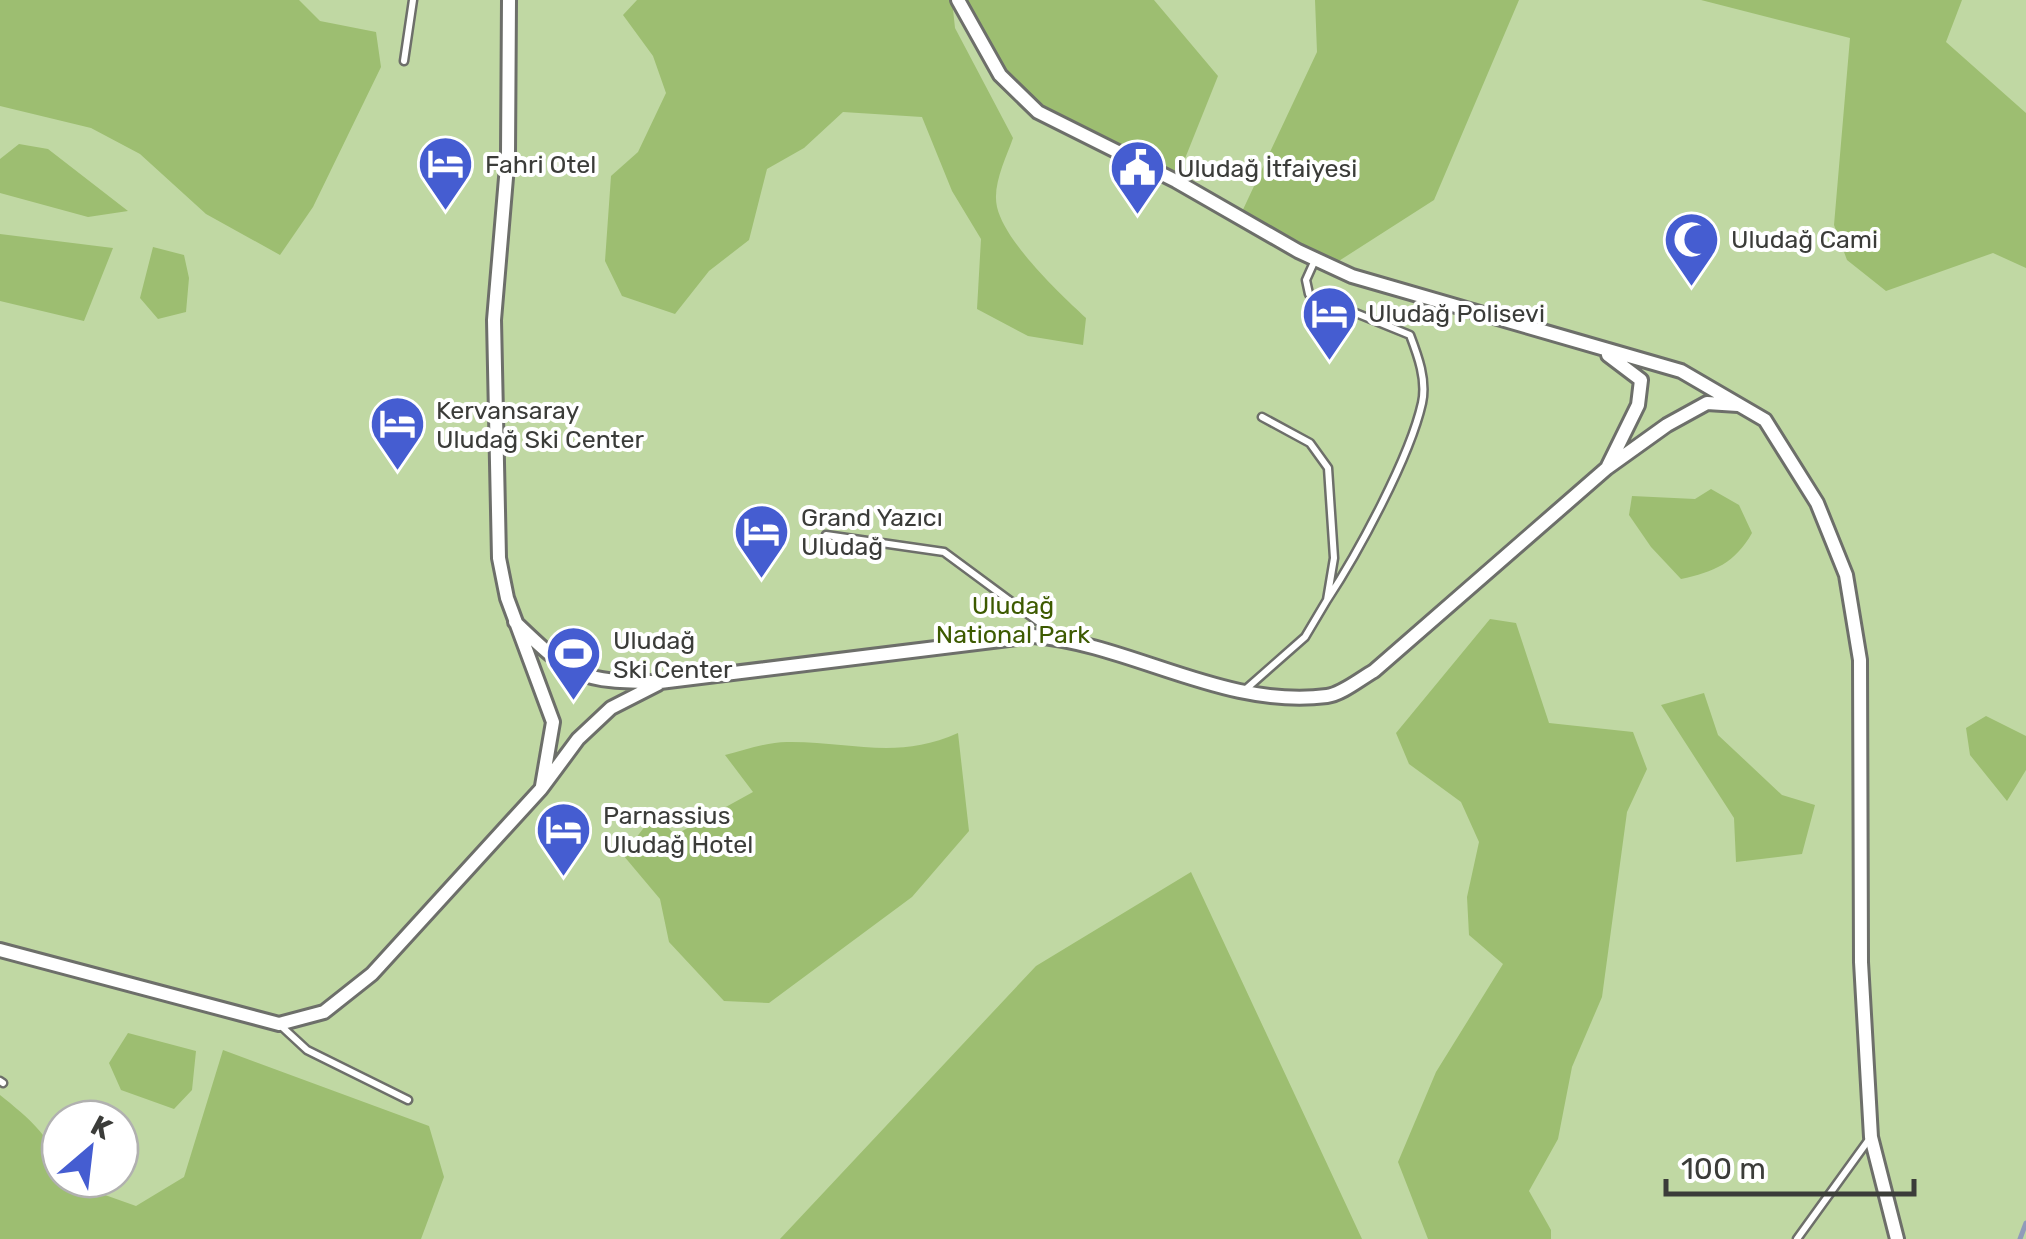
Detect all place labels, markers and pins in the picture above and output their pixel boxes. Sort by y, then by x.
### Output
hotel icon: Fahri Otel [416,134,476,213]
public building icon: Uludağ İtfaiyesi [1108,138,1168,217]
place label: Fahri Otel [485,150,596,179]
place label: Uludağ İtfaiyesi [1177,154,1357,183]
mosque icon: Uludağ Cami [1662,209,1722,288]
place label: Uludağ Cami [1731,225,1878,254]
hotel icon: Uludağ Polisevi [1299,283,1359,362]
place label: Uludağ Polisevi [1368,299,1545,328]
hotel icon: Kervansaray Uludağ Ski Center [367,394,427,473]
place label: Kervansaray Uludağ Ski Center [436,396,644,454]
hotel icon: Grand Yazıcı Uludağ [732,501,792,580]
place label: Grand Yazıcı Uludağ [801,503,943,561]
sports icon: Uludağ Ski Center [544,624,604,703]
place label: Uludağ Ski Center [613,626,733,684]
hotel icon: Parnassius Uludağ Hotel [534,799,594,878]
place label: Parnassius Uludağ Hotel [603,801,753,859]

